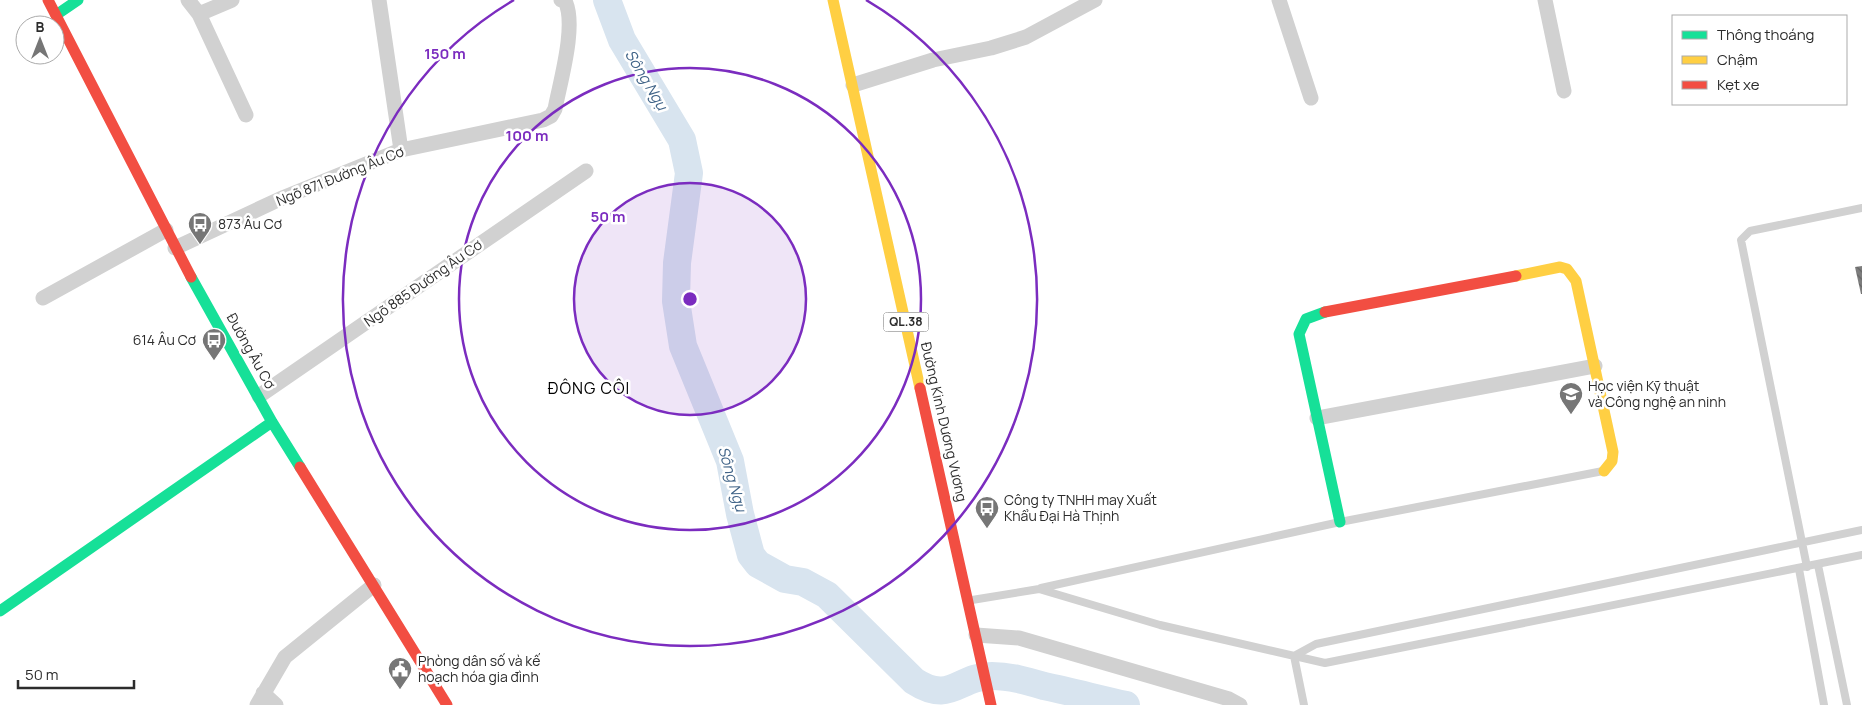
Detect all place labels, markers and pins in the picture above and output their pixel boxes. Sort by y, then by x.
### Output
bus stop icon: 873 Âu Cơ [187,211,213,245]
place label: 873 Âu Cơ [218,214,282,233]
centre of rings [681,290,699,308]
bus stop icon: 614 Âu Cơ [201,327,227,361]
place label: 614 Âu Cơ [133,330,196,349]
place label: Học viện Kỹ thuật và Công nghệ an ninh [1588,376,1726,411]
school or university icon: Học viện Kỹ thuật và Công nghệ an ninh [1558,381,1584,415]
place label: Công ty TNHH may Xuất Khẩu Đại Hà Thịnh [1004,490,1157,525]
bus stop icon: Công ty TNHH may Xuất Khẩu Đại Hà Thịnh [974,495,1000,529]
place label: Phòng dân số và kế hoạch hóa gia đình [418,651,540,686]
public building icon: Phòng dân số và kế hoạch hóa gia đình [387,656,413,690]

